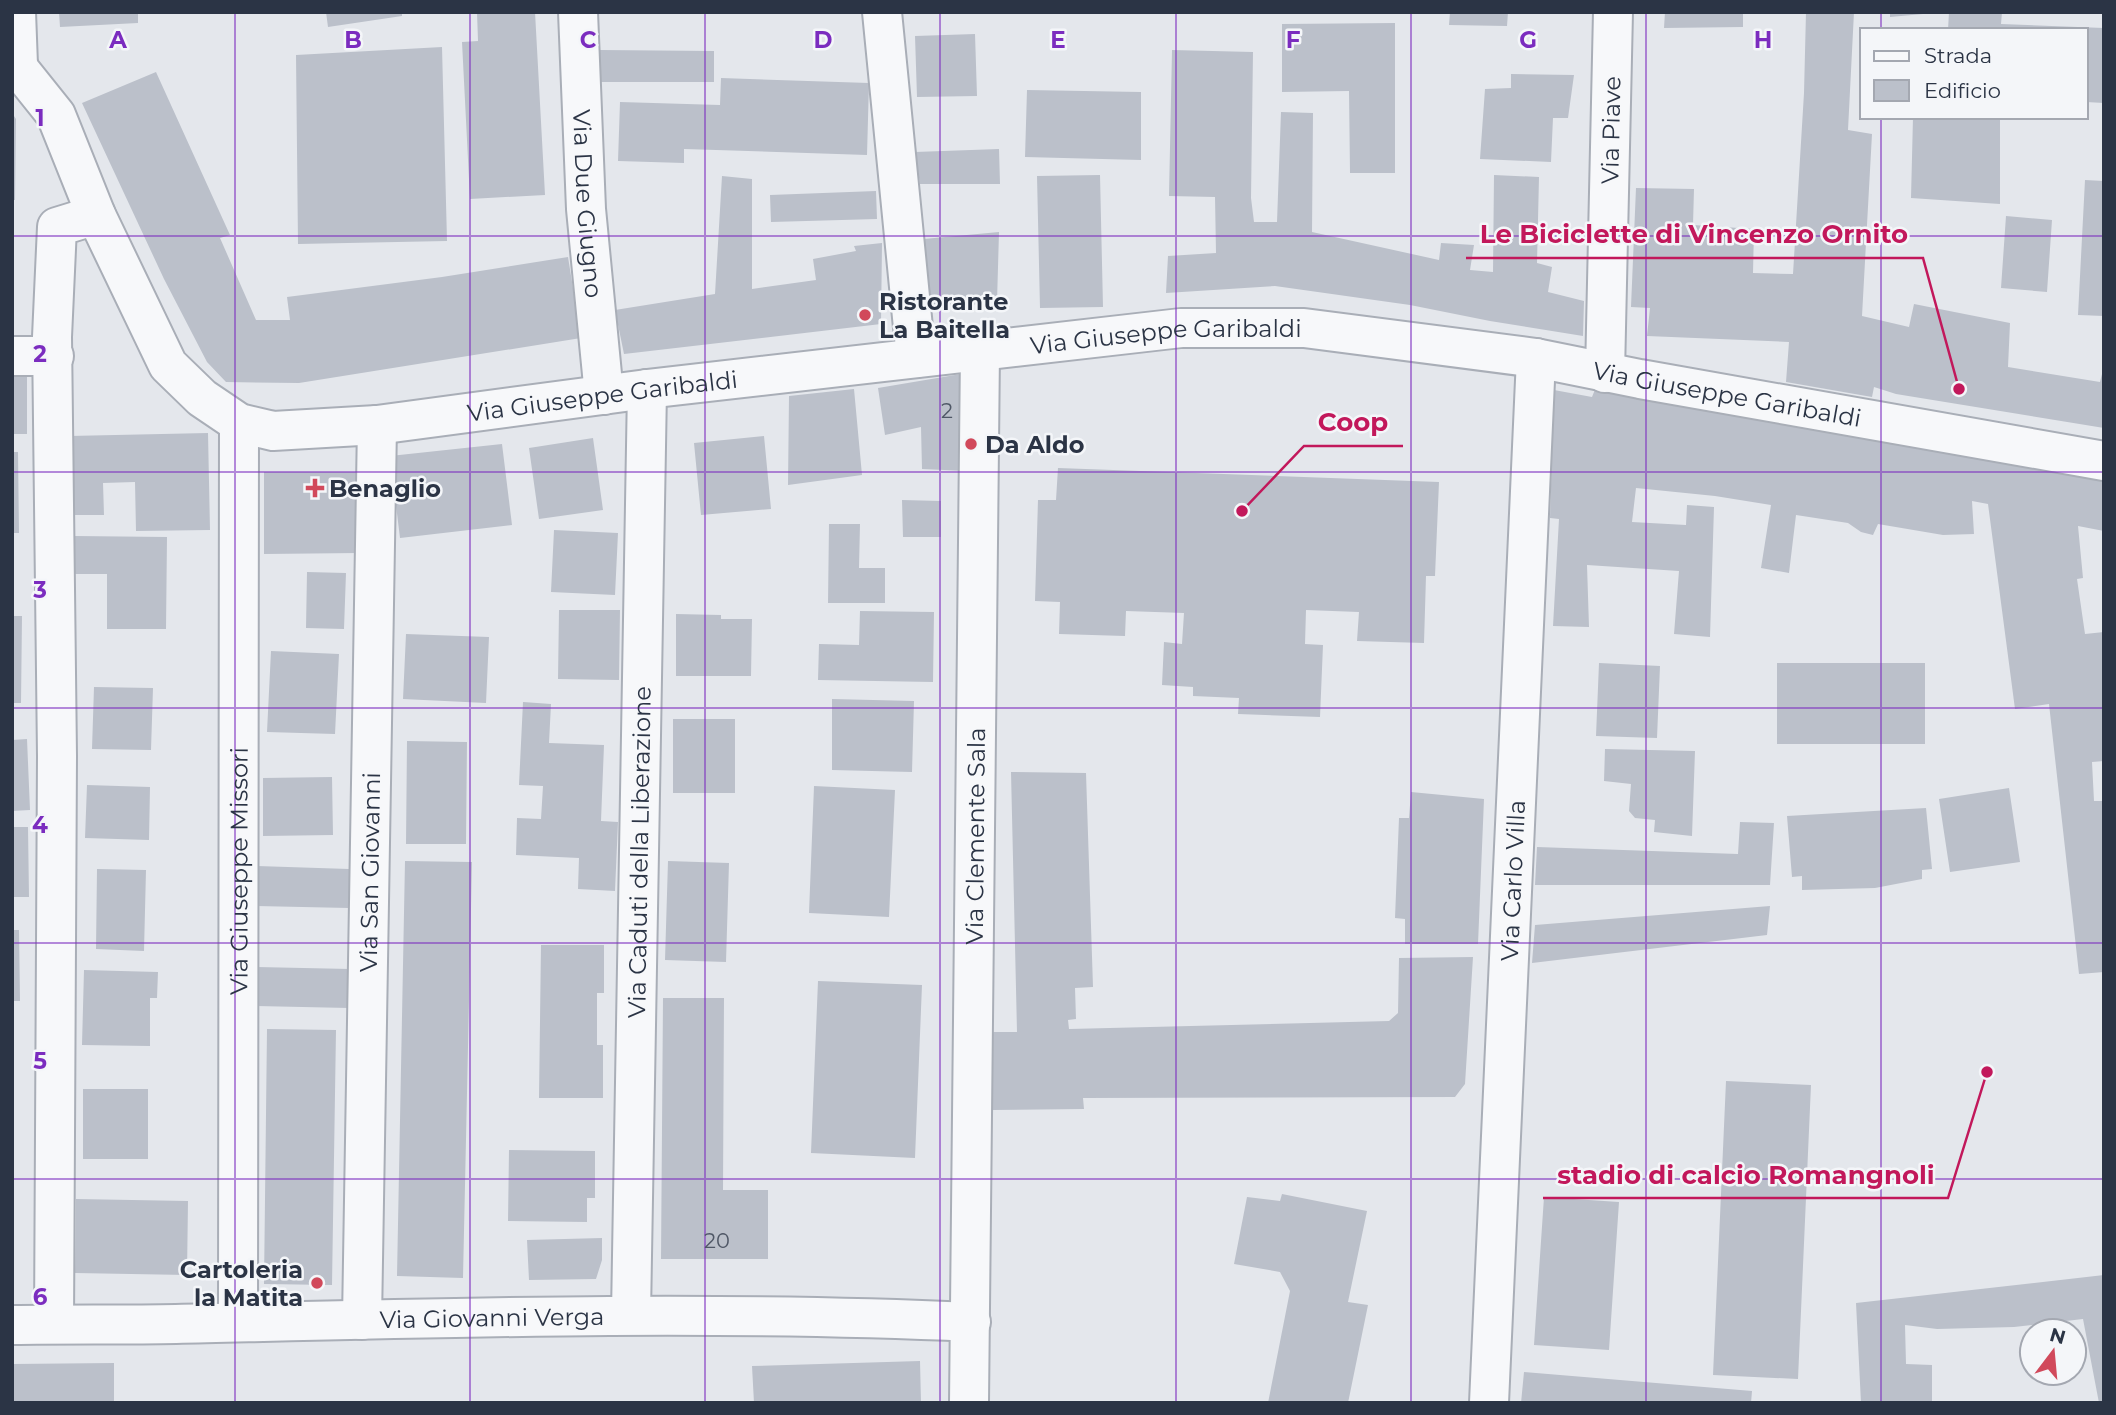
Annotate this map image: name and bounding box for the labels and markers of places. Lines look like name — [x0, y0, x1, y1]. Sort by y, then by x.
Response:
callout: Le Biciclette di Vincenzo Ornito — [1466, 211, 1923, 258]
place label: Ristorante La Baitella — [879, 287, 1010, 344]
marker: Ristorante La Baitella — [857, 307, 873, 323]
callout: Coop — [1304, 399, 1403, 446]
place label: Da Aldo — [985, 430, 1084, 459]
marker: Da Aldo — [963, 436, 979, 452]
place label: Benaglio — [329, 474, 441, 503]
marker: Benaglio — [307, 480, 323, 496]
callout: stadio di calcio Romangnoli — [1543, 1151, 1948, 1198]
place label: Cartoleria la Matita — [180, 1255, 303, 1312]
marker: Cartoleria la Matita — [309, 1275, 325, 1291]

